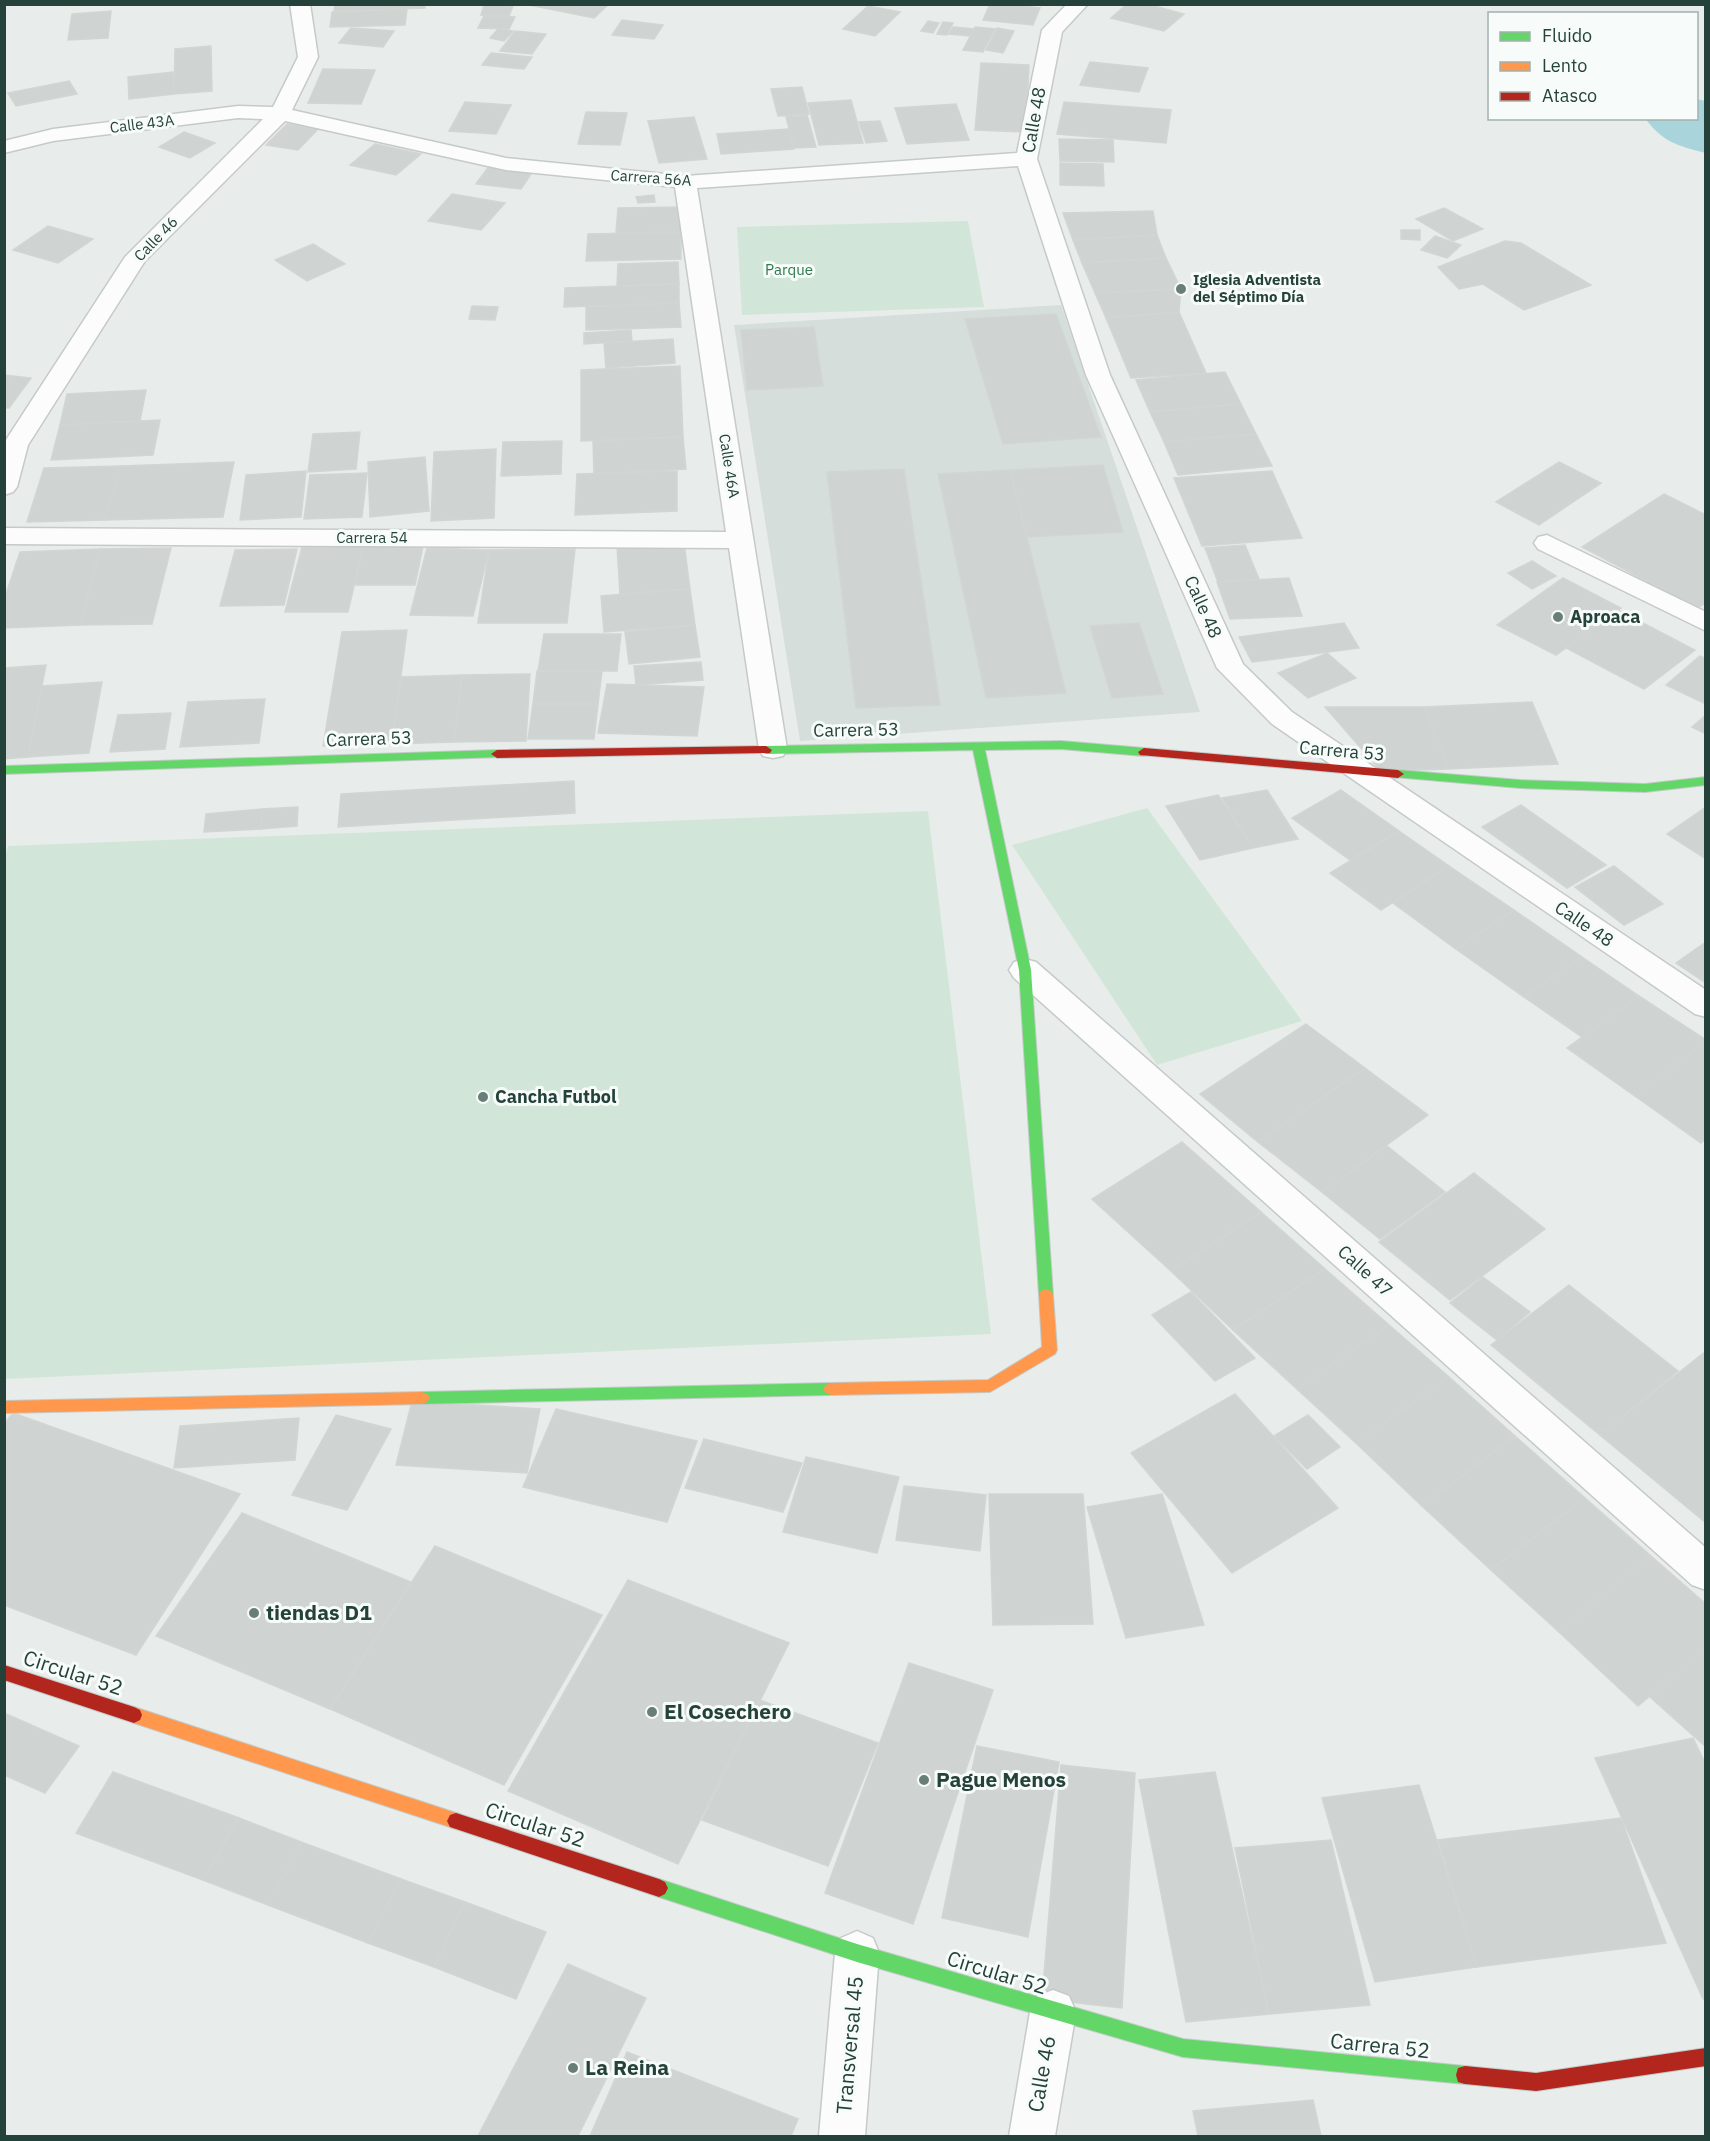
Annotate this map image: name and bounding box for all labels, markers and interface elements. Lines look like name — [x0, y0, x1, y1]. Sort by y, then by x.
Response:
legend — [1488, 12, 1698, 120]
text: Fluido — [1542, 24, 1592, 47]
text: Lento — [1542, 54, 1587, 77]
text: Atasco — [1542, 84, 1597, 107]
street label: Calle 48 — [1016, 85, 1051, 155]
street label: Calle 43A — [109, 110, 176, 137]
street label: Carrera 56A — [610, 165, 693, 190]
street label: Calle 46 — [130, 212, 182, 265]
park label: Parque — [765, 260, 813, 279]
place label: Iglesia Adventista del Séptimo Día — [1193, 270, 1322, 306]
marker: Iglesia Adventista del Séptimo Día — [1174, 282, 1188, 296]
street label: Calle 46A — [715, 432, 744, 500]
street label: Carrera 54 — [336, 528, 408, 547]
street label: Calle 48 — [1179, 572, 1227, 642]
place label: Aproaca — [1570, 605, 1640, 628]
marker: Aproaca — [1551, 610, 1565, 624]
street label: Carrera 53 — [813, 717, 899, 742]
street label: Carrera 53 — [326, 726, 412, 751]
street label: Carrera 53 — [1298, 735, 1386, 766]
street label: Calle 48 — [1550, 896, 1618, 952]
place label: Cancha Futbol — [495, 1085, 617, 1108]
marker: Cancha Futbol — [476, 1090, 490, 1104]
street label: Calle 47 — [1333, 1240, 1398, 1301]
place label: tiendas D1 — [266, 1598, 372, 1626]
marker: tiendas D1 — [247, 1606, 261, 1620]
street label: Circular 52 — [20, 1643, 127, 1701]
place label: El Cosechero — [664, 1697, 792, 1725]
marker: El Cosechero — [645, 1705, 659, 1719]
place label: Pague Menos — [936, 1765, 1066, 1793]
marker: Pague Menos — [917, 1773, 931, 1787]
street label: Circular 52 — [482, 1795, 589, 1853]
street label: Circular 52 — [944, 1944, 1051, 2001]
street label: Transversal 45 — [829, 1975, 869, 2115]
street label: Carrera 52 — [1329, 2026, 1431, 2064]
street label: Calle 46 — [1021, 2033, 1062, 2114]
place label: La Reina — [585, 2053, 669, 2081]
marker: La Reina — [566, 2061, 580, 2075]

